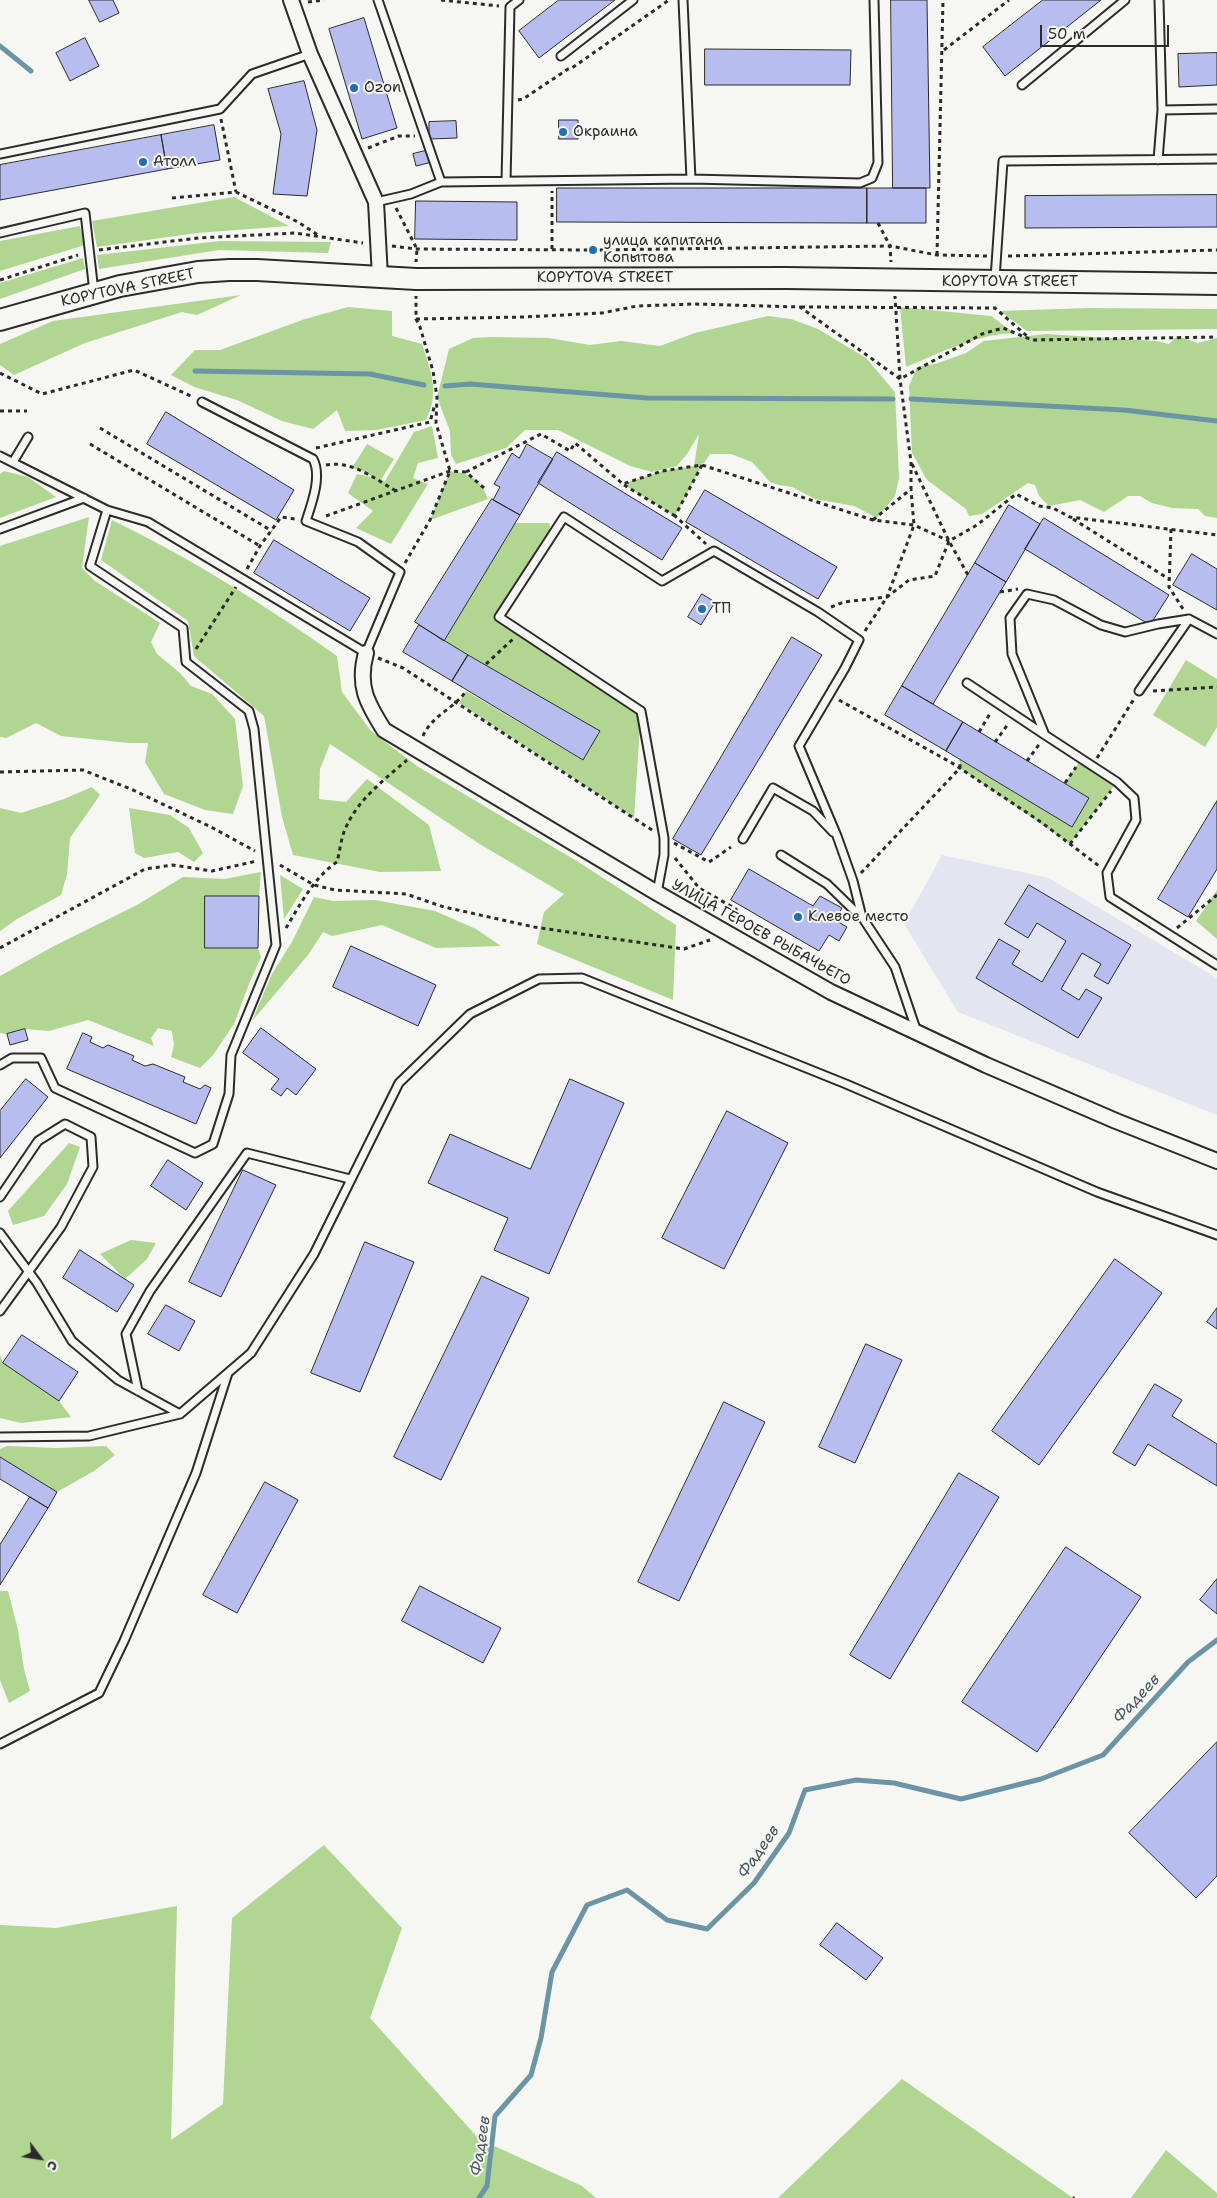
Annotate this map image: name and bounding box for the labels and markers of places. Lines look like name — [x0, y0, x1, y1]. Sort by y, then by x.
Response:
place label: Ozon — [364, 79, 401, 97]
marker: Ozon — [348, 82, 360, 94]
place label: Окраина — [573, 123, 638, 141]
marker: Окраина — [557, 126, 569, 138]
place label: Атолл — [153, 153, 196, 171]
marker: Атолл — [137, 156, 149, 168]
place label: улица капитана Копытова — [603, 232, 723, 267]
marker: улица капитана Копытова — [587, 244, 599, 256]
place label: ТП — [712, 600, 731, 618]
marker: ТП — [696, 603, 708, 615]
place label: Клевое место — [808, 908, 909, 926]
marker: Клевое место — [792, 911, 804, 923]

